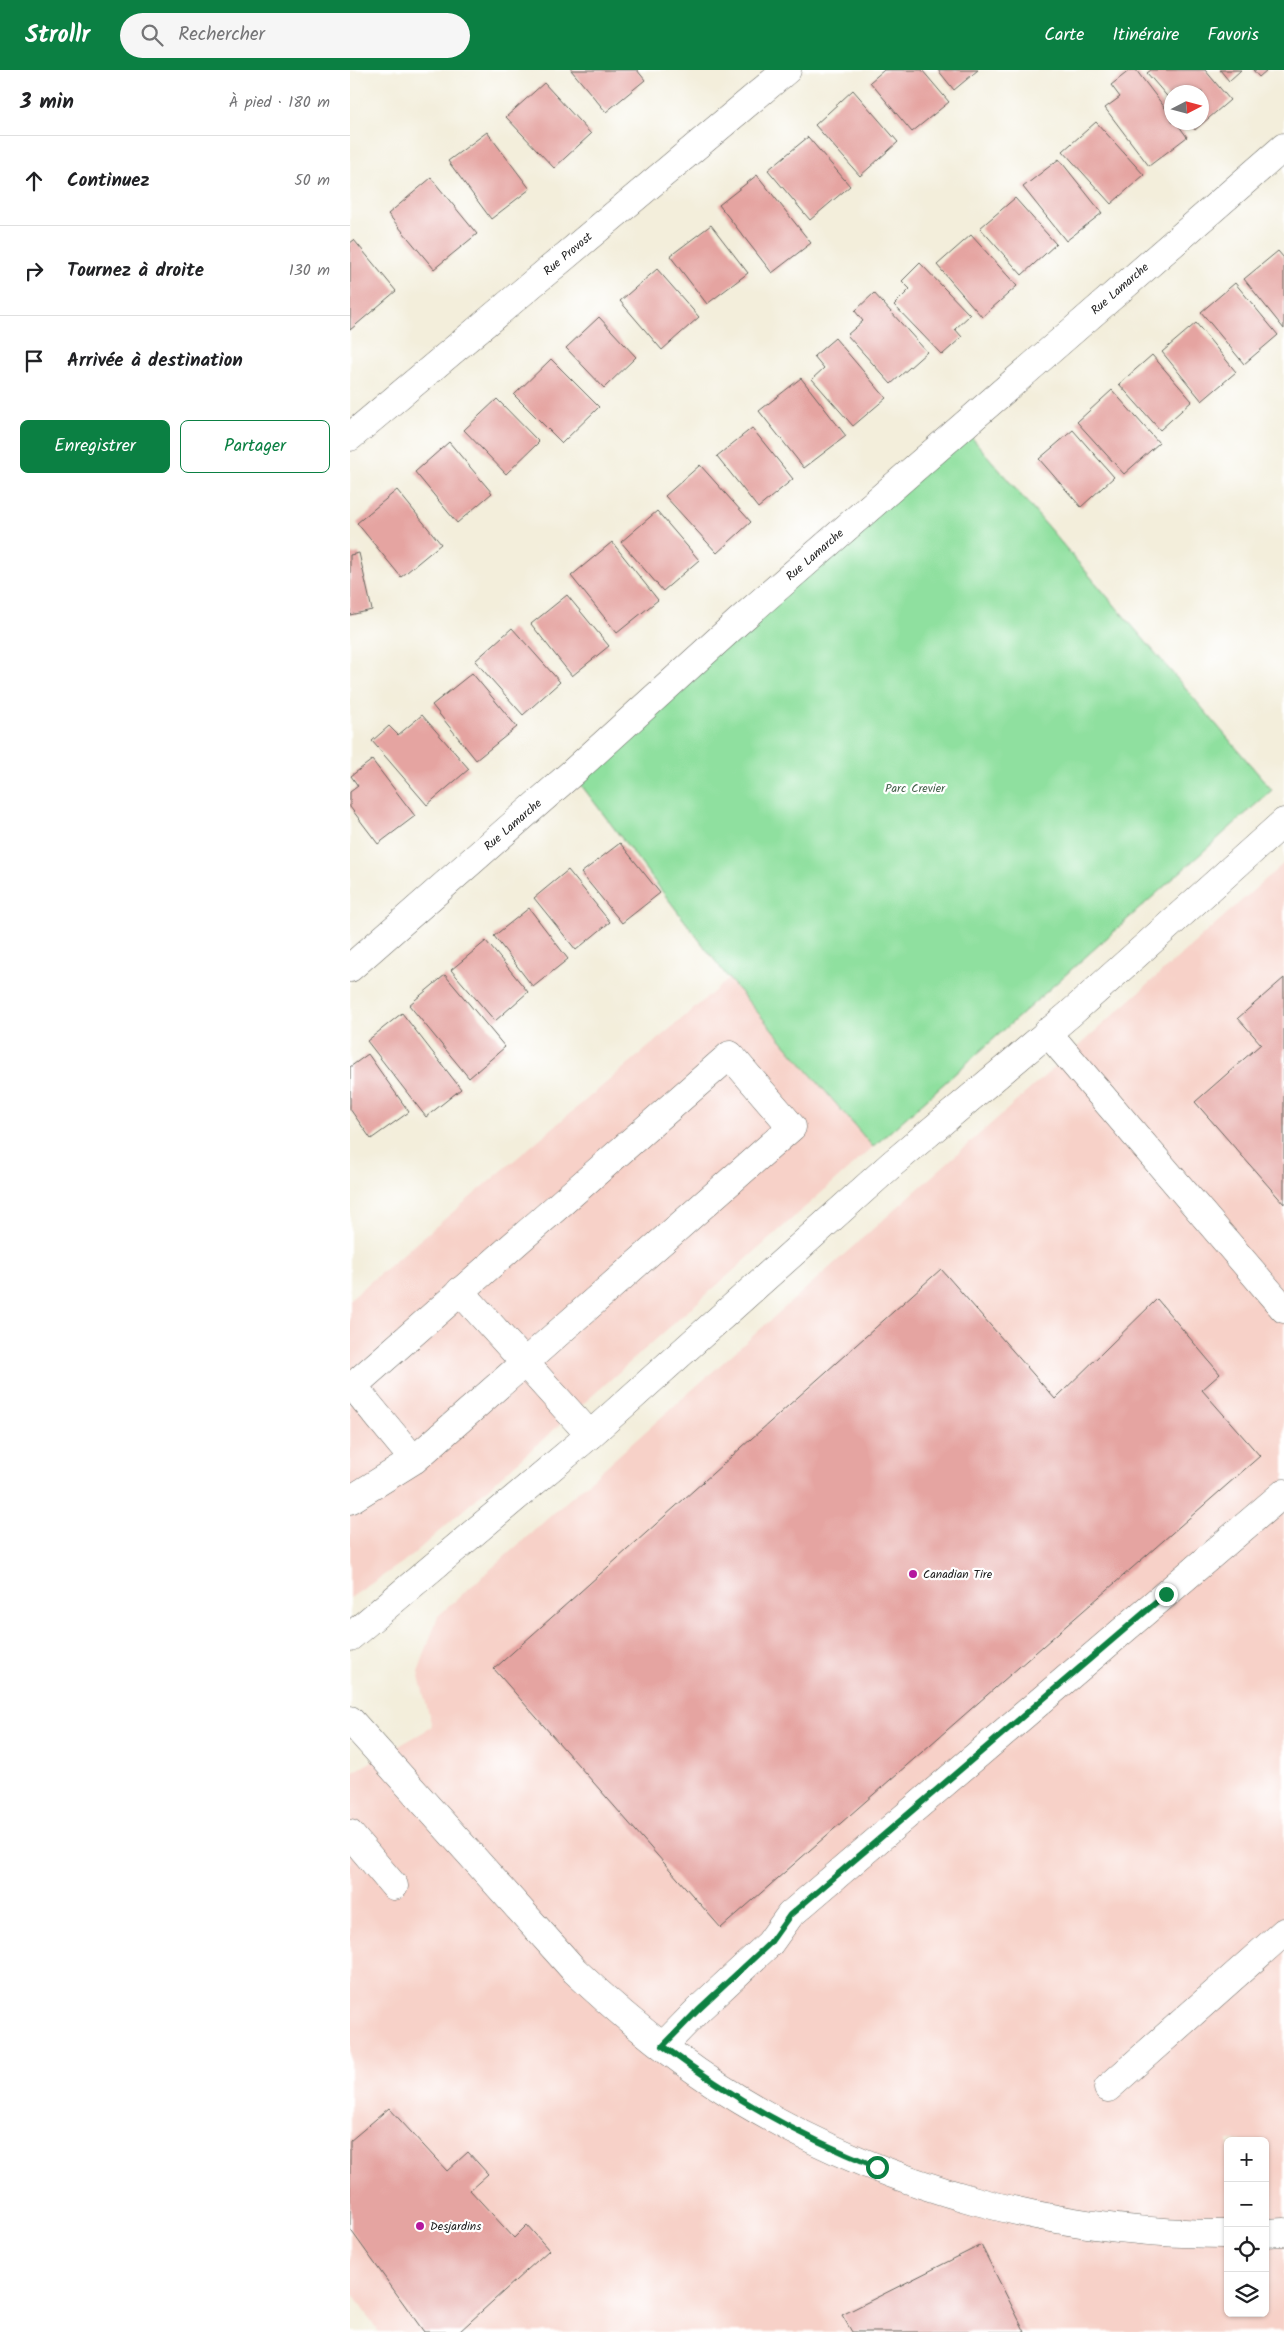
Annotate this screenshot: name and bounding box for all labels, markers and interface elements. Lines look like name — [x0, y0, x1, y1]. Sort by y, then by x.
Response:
search box — [120, 13, 470, 58]
text: Strollr — [25, 16, 90, 55]
text: Rechercher — [178, 20, 265, 50]
icon: search — [138, 21, 166, 49]
text: Carte — [1044, 21, 1084, 50]
text: Itinéraire — [1112, 21, 1179, 50]
text: Favoris — [1207, 21, 1259, 50]
north arrow — [1164, 85, 1209, 130]
text: 3 min — [20, 86, 74, 119]
text: À pied · 180 m — [229, 90, 330, 115]
text: Continuez — [67, 166, 150, 196]
icon: ahead — [20, 167, 48, 195]
text: 50 m — [294, 168, 330, 193]
street label: Rue Provost — [539, 227, 597, 280]
text: Tournez à droite — [67, 256, 204, 286]
icon: right — [20, 257, 48, 285]
text: 130 m — [289, 258, 330, 283]
street label: Rue Lamarche — [1087, 258, 1154, 320]
text: Arrivée à destination — [67, 346, 243, 376]
icon: arrive — [20, 347, 48, 375]
button: Enregistrer — [20, 420, 170, 473]
button: Partager — [180, 420, 330, 473]
street label: Rue Lamarche — [782, 524, 849, 586]
park label: Parc Crevier — [885, 779, 946, 798]
street label: Rue Lamarche — [480, 794, 547, 856]
place label: Canadian Tire — [923, 1565, 993, 1584]
marker: Canadian Tire — [907, 1568, 919, 1580]
route end — [1155, 1583, 1178, 1606]
map controls — [1224, 2137, 1269, 2317]
button: + — [1224, 2137, 1269, 2182]
route start — [866, 2156, 889, 2179]
button: − — [1224, 2182, 1269, 2227]
place label: Desjardins — [430, 2217, 481, 2236]
marker: Desjardins — [414, 2220, 426, 2232]
button: locate — [1224, 2227, 1269, 2272]
button: layers — [1224, 2272, 1269, 2317]

